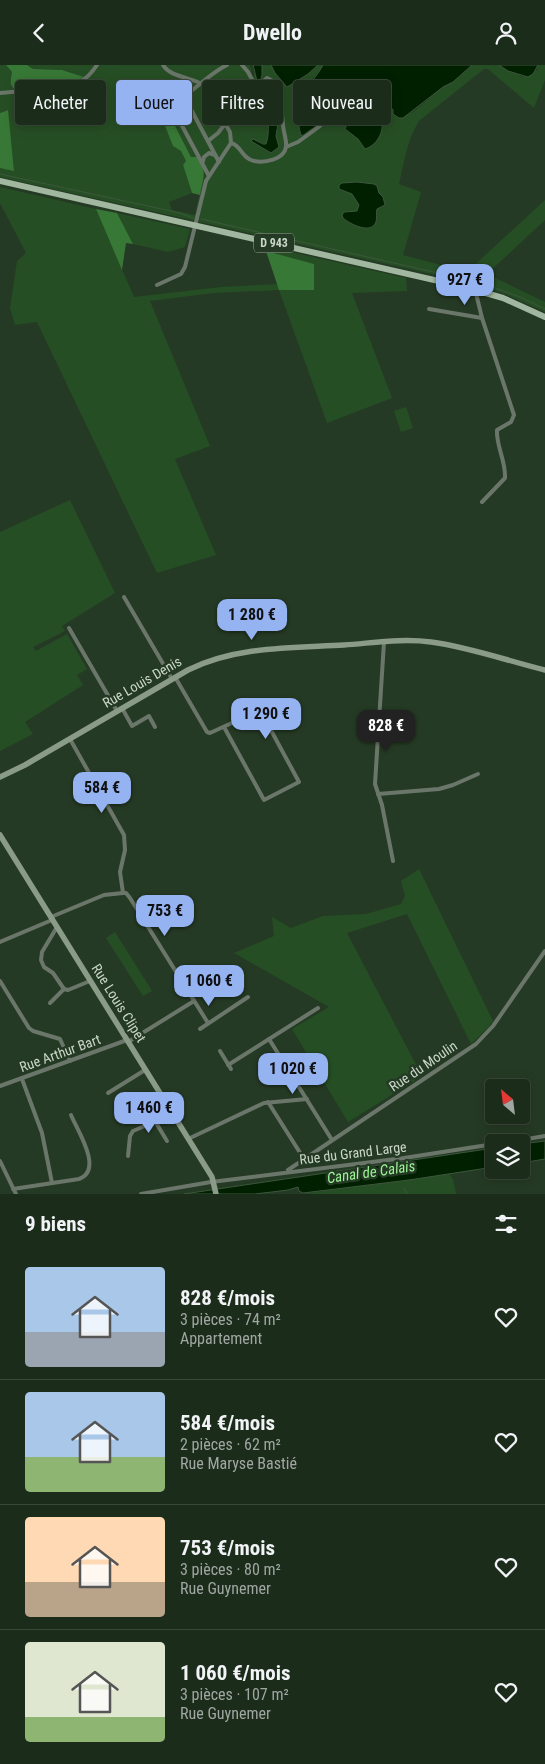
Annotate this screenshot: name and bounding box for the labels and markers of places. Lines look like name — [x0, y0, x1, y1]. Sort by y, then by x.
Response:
pin: 927 € — [430, 263, 500, 306]
pin: 1 280 € — [206, 599, 298, 641]
pin: 1 290 € — [220, 697, 312, 740]
pin: 828 € — [351, 709, 421, 752]
pin: 584 € — [67, 771, 137, 814]
pin: 753 € — [130, 895, 200, 937]
pin: 1 060 € — [163, 965, 255, 1007]
pin: 1 020 € — [247, 1053, 339, 1095]
pin: 1 460 € — [103, 1091, 195, 1134]

